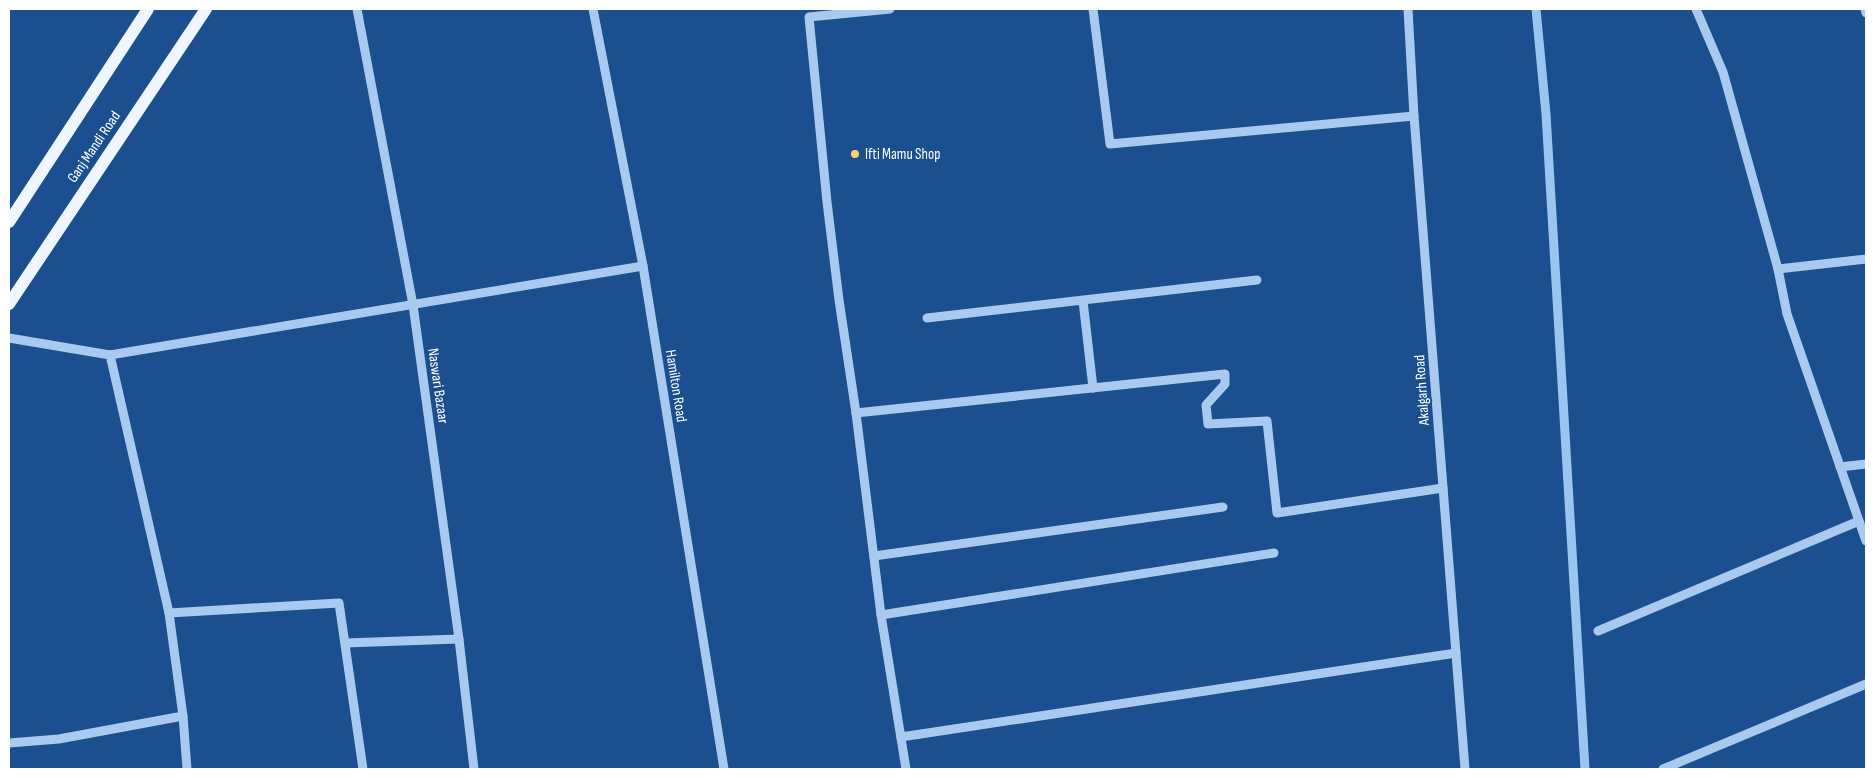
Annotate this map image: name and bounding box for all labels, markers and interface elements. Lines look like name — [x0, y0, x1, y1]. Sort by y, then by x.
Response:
street label: Ganj Mandi Road — [63, 108, 125, 186]
place label: Ifti Mamu Shop — [865, 145, 940, 164]
marker: Ifti Mamu Shop — [849, 148, 861, 160]
street label: Naswari Bazaar — [423, 347, 453, 426]
street label: Hamilton Road — [661, 348, 691, 424]
street label: Akalgarh Road — [1410, 354, 1434, 427]

